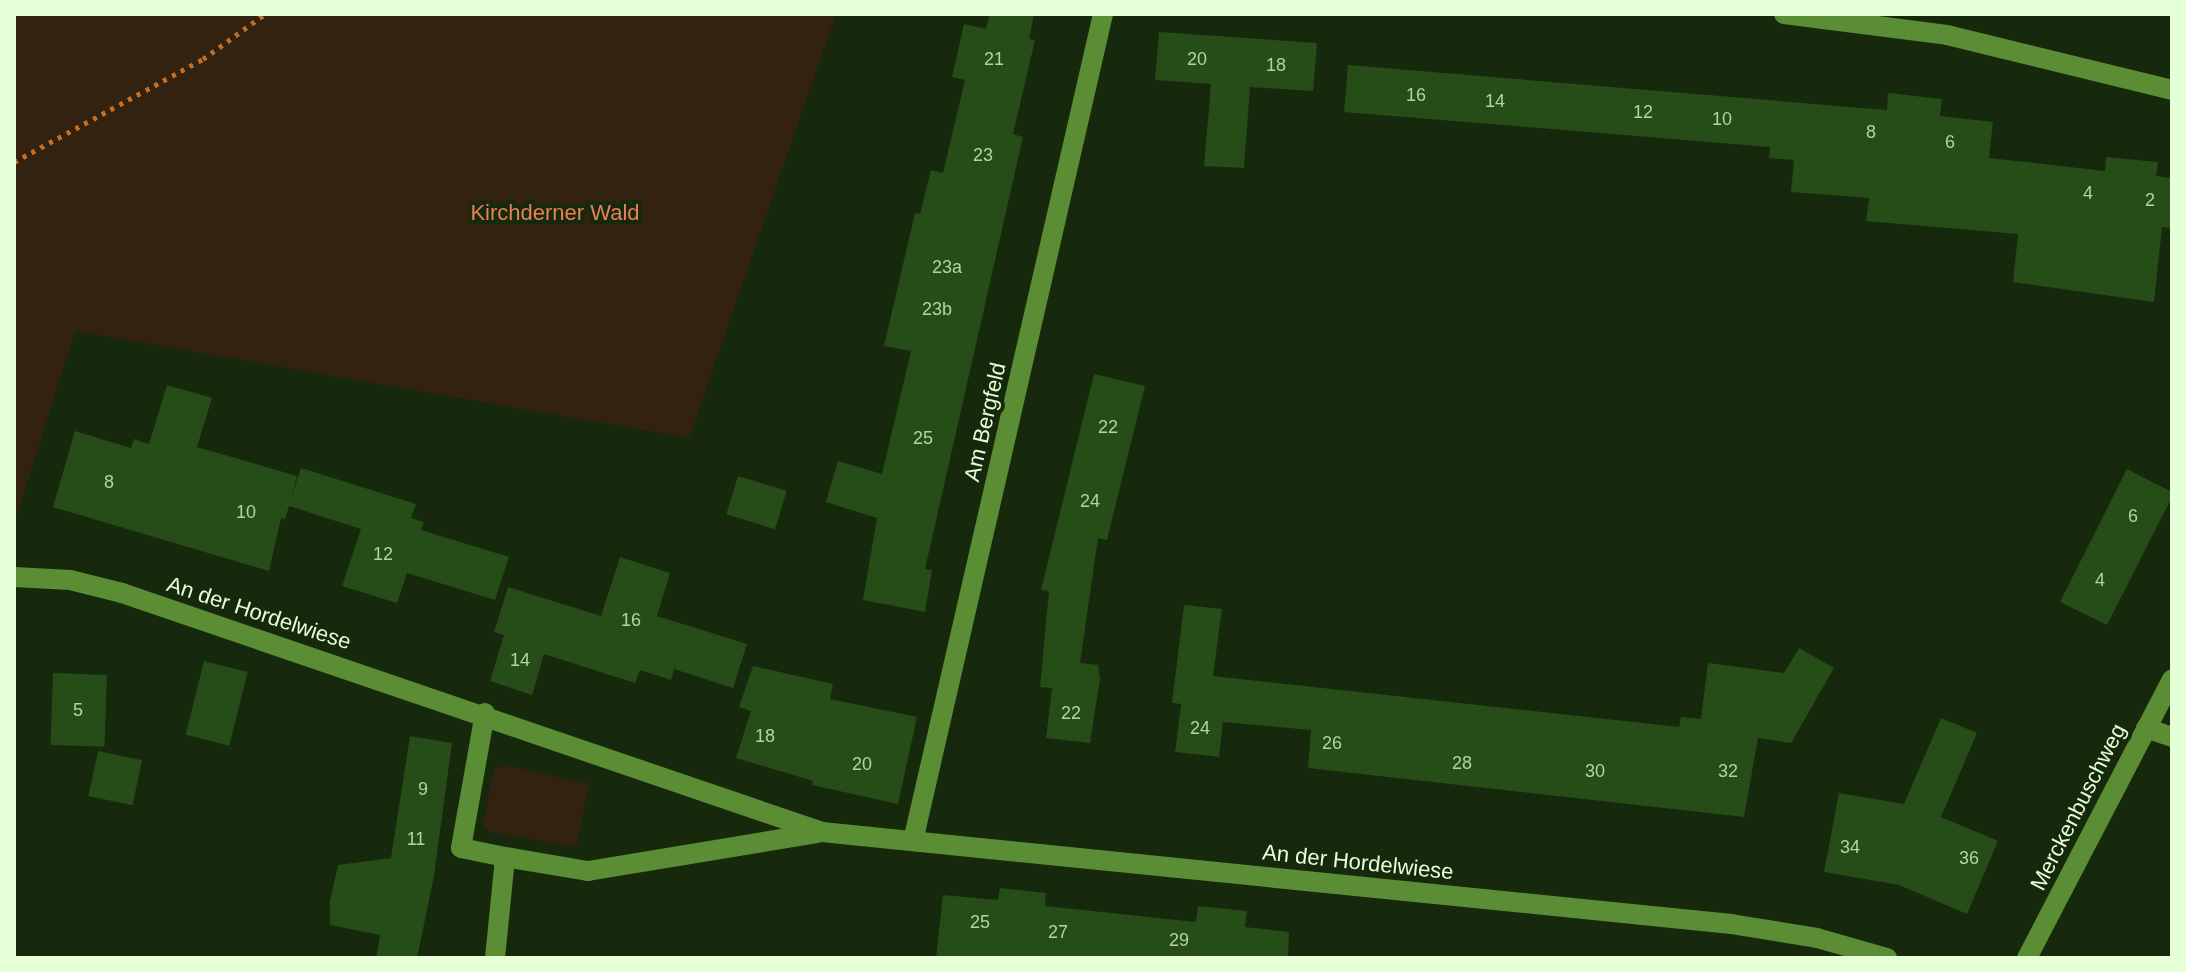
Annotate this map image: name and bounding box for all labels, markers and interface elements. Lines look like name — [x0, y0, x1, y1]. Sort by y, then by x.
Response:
house number: 21 — [984, 48, 1004, 70]
house number: 20 — [1187, 48, 1207, 70]
house number: 18 — [1266, 54, 1286, 76]
house number: 16 — [1406, 84, 1426, 106]
house number: 14 — [1485, 90, 1505, 112]
house number: 12 — [1633, 101, 1653, 123]
house number: 10 — [1712, 108, 1732, 130]
house number: 8 — [1866, 121, 1876, 143]
house number: 6 — [1945, 131, 1955, 153]
house number: 23 — [973, 144, 993, 166]
house number: 4 — [2083, 182, 2093, 204]
house number: 2 — [2145, 189, 2155, 211]
park label: Kirchderner Wald — [470, 200, 640, 226]
house number: 23a — [932, 256, 962, 278]
house number: 23b — [922, 298, 952, 320]
street label: Am Bergfeld — [959, 360, 1011, 484]
house number: 22 — [1098, 416, 1118, 438]
house number: 25 — [913, 427, 933, 449]
house number: 8 — [104, 471, 114, 493]
house number: 24 — [1080, 490, 1100, 512]
house number: 10 — [236, 501, 256, 523]
house number: 6 — [2128, 505, 2138, 527]
house number: 12 — [373, 543, 393, 565]
house number: 4 — [2095, 569, 2105, 591]
street label: An der Hordelwiese — [164, 571, 354, 655]
house number: 16 — [621, 609, 641, 631]
house number: 14 — [510, 649, 530, 671]
house number: 5 — [73, 699, 83, 721]
house number: 22 — [1061, 702, 1081, 724]
house number: 24 — [1190, 717, 1210, 739]
street label: Merckenbuschweg — [2025, 719, 2131, 895]
house number: 18 — [755, 725, 775, 747]
house number: 26 — [1322, 732, 1342, 754]
house number: 28 — [1452, 752, 1472, 774]
house number: 20 — [852, 753, 872, 775]
house number: 30 — [1585, 760, 1605, 782]
house number: 32 — [1718, 760, 1738, 782]
house number: 9 — [418, 778, 428, 800]
house number: 11 — [407, 828, 425, 850]
house number: 34 — [1840, 836, 1860, 858]
street label: An der Hordelwiese — [1261, 839, 1455, 885]
house number: 36 — [1959, 847, 1979, 869]
house number: 25 — [970, 911, 990, 933]
house number: 27 — [1048, 921, 1068, 943]
house number: 29 — [1169, 929, 1189, 951]

